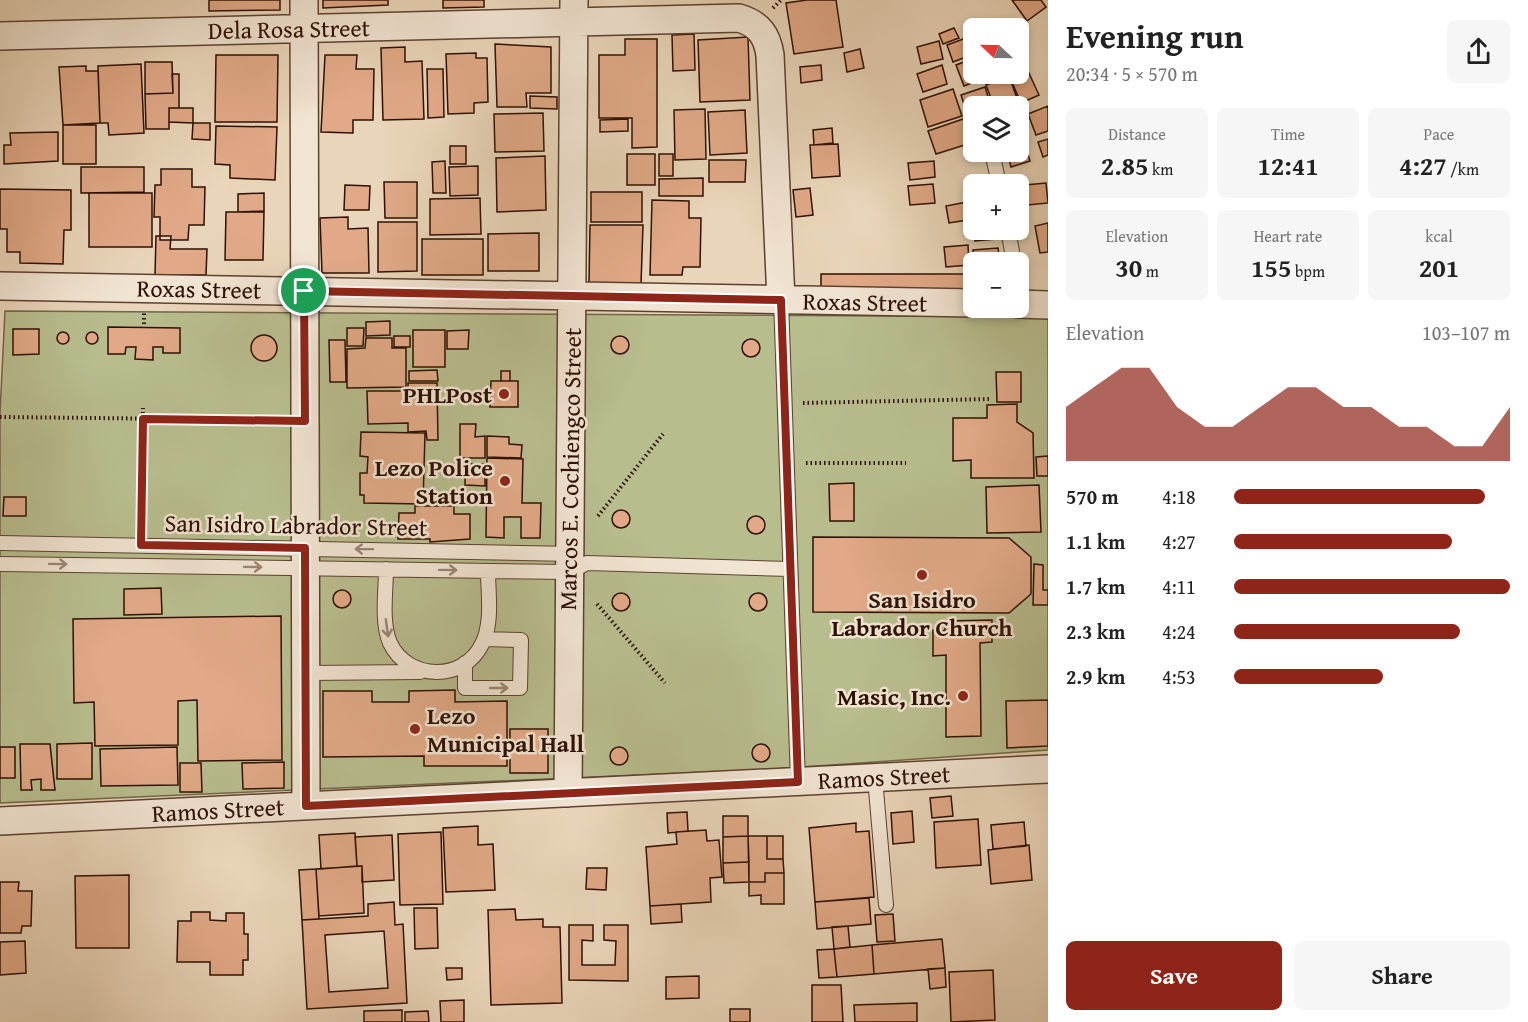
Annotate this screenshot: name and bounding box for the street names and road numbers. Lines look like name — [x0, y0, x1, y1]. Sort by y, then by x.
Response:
street label: Dela Rosa Street — [208, 10, 371, 48]
street label: Roxas Street — [136, 270, 262, 308]
street label: Roxas Street — [802, 283, 928, 321]
street label: Marcos E. Cochiengco Street — [550, 327, 590, 611]
street label: San Isidro Labrador Street — [164, 505, 428, 545]
street label: Ramos Street — [817, 756, 952, 798]
street label: Ramos Street — [151, 789, 286, 831]

